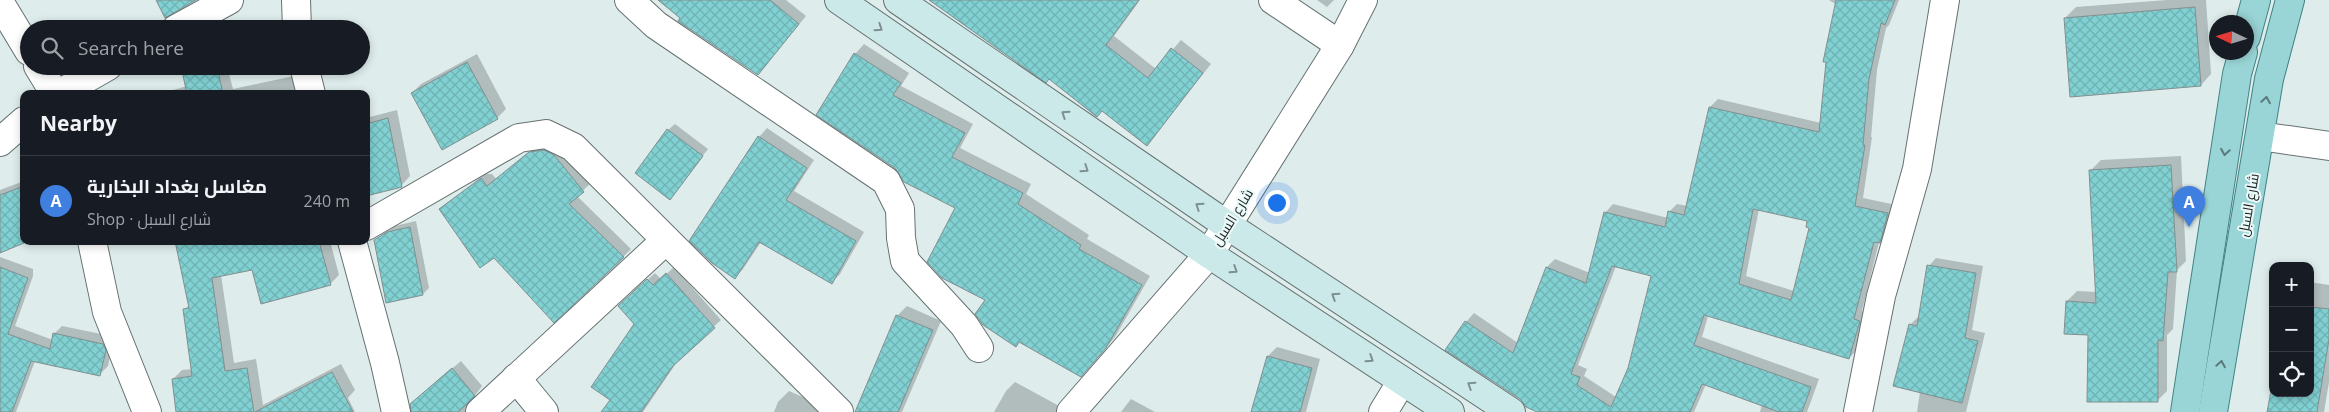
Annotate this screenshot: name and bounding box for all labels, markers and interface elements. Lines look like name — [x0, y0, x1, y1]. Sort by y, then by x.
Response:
north arrow — [2209, 15, 2254, 60]
search box — [20, 20, 370, 75]
one-way arrow — [873, 22, 883, 31]
icon: search — [38, 34, 66, 62]
text: Search here — [78, 35, 184, 61]
one-way arrow — [2260, 96, 2271, 104]
text: Nearby — [40, 109, 117, 137]
one-way arrow — [1062, 111, 1071, 121]
one-way arrow — [2220, 149, 2231, 157]
one-way arrow — [1079, 163, 1089, 172]
street label: شارع السبل — [2233, 172, 2263, 238]
text: مغاسل بغداد البخارية — [87, 173, 267, 199]
street label: شارع السبل — [1207, 185, 1257, 249]
pin: A — [2173, 186, 2205, 227]
text: A — [50, 190, 62, 212]
text: 240 m — [304, 190, 350, 212]
your location — [1264, 190, 1290, 216]
one-way arrow — [1196, 203, 1205, 212]
text: Shop · شارع السبل — [87, 208, 211, 230]
map controls — [2269, 262, 2314, 397]
button: + — [2269, 262, 2314, 307]
one-way arrow — [1228, 264, 1237, 274]
one-way arrow — [1331, 293, 1341, 302]
button: − — [2269, 307, 2314, 352]
button: locate — [2269, 352, 2314, 397]
one-way arrow — [1364, 353, 1373, 363]
one-way arrow — [2215, 360, 2225, 368]
one-way arrow — [1467, 382, 1476, 391]

